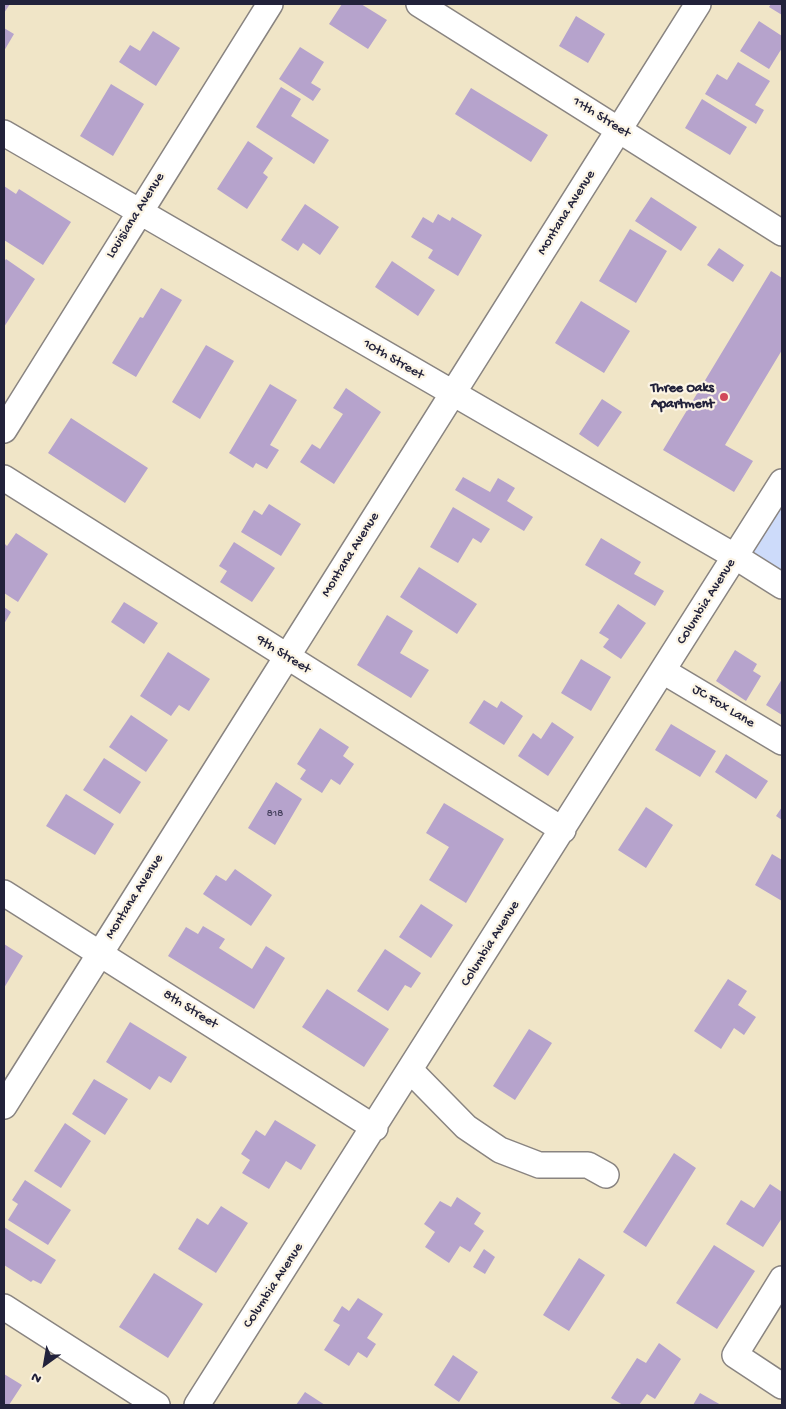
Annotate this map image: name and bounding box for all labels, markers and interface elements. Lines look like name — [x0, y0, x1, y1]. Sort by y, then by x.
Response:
street label: 11th Street — [569, 94, 633, 142]
street label: Montana Avenue — [534, 167, 600, 259]
street label: Louisiana Avenue — [103, 170, 169, 262]
street label: 10th Street — [360, 336, 426, 384]
place label: Three Oaks Apartment — [651, 381, 714, 414]
marker: Three Oaks Apartment — [718, 391, 730, 403]
street label: Montana Avenue — [318, 509, 384, 601]
street label: Columbia Avenue — [674, 556, 740, 648]
street label: 9th Street — [253, 632, 313, 678]
street label: JC Fox Lane — [689, 682, 757, 732]
house number: 818 — [267, 807, 283, 821]
street label: Montana Avenue — [102, 851, 168, 943]
street label: Columbia Avenue — [458, 898, 524, 990]
street label: 8th Street — [159, 987, 221, 1033]
street label: Columbia Avenue — [240, 1240, 308, 1332]
north arrow — [20, 1339, 70, 1389]
text: N — [28, 1368, 45, 1387]

